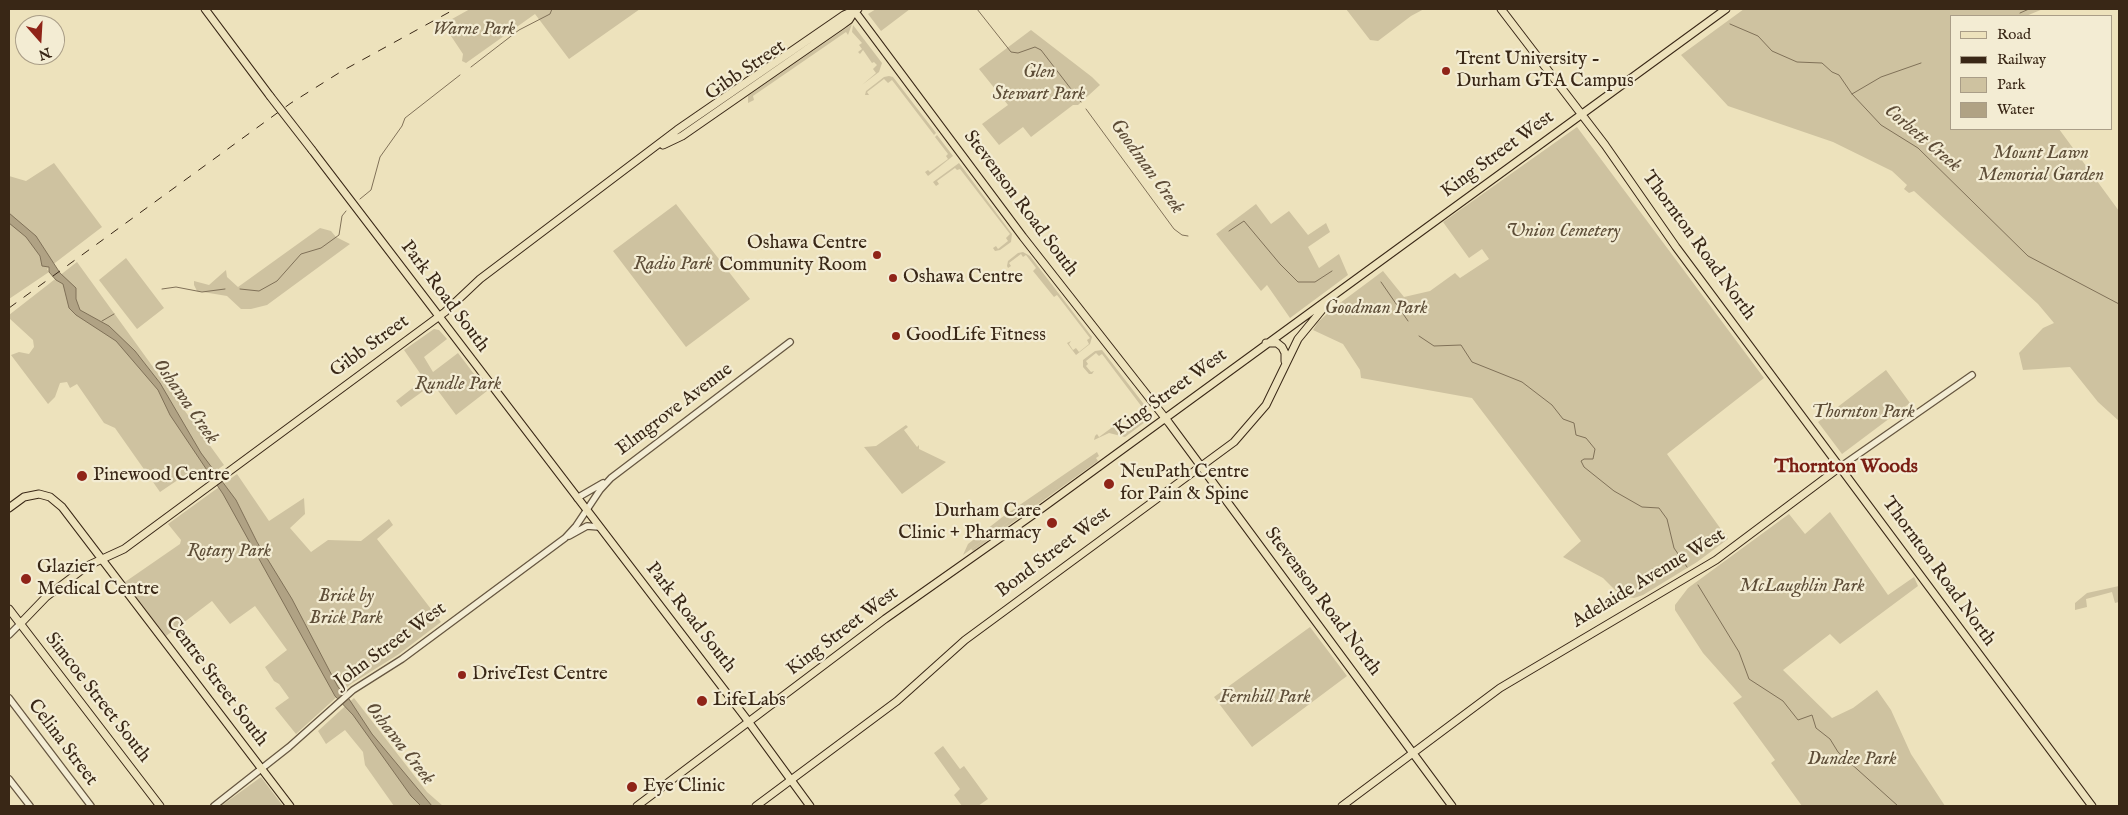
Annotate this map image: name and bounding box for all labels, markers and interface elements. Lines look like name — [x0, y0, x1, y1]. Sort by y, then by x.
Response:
north arrow — [15, 15, 65, 65]
legend — [1950, 15, 2113, 130]
park label: Warne Park — [433, 19, 515, 41]
text: Road — [1997, 25, 2031, 44]
street label: Gibb Street — [702, 36, 790, 106]
text: N — [36, 43, 53, 64]
place label: Trent University - Durham GTA Campus — [1456, 49, 1634, 93]
text: Railway — [1997, 50, 2046, 69]
park label: Glen Stewart Park — [993, 62, 1085, 106]
marker: Trent University - Durham GTA Campus — [1440, 65, 1452, 77]
text: Park — [1997, 75, 2026, 94]
water label: Corbett Creek — [1879, 100, 1965, 178]
text: Water — [1997, 100, 2034, 119]
street label: King Street West — [1437, 106, 1559, 204]
water label: Goodman Creek — [1103, 115, 1189, 219]
street label: Stevenson Road South — [958, 127, 1082, 281]
park label: Mount Lawn Memorial Garden — [1978, 143, 2104, 187]
street label: Thornton Road North — [1636, 167, 1760, 325]
park label: Union Cemetery — [1506, 221, 1620, 243]
place label: Oshawa Centre Community Room — [719, 233, 867, 277]
street label: Park Road South — [395, 237, 493, 357]
marker: Oshawa Centre Community Room — [871, 249, 883, 261]
park label: Radio Park — [634, 254, 712, 276]
place label: Oshawa Centre — [903, 267, 1023, 289]
marker: Oshawa Centre — [887, 272, 899, 284]
park label: Goodman Park — [1325, 298, 1427, 320]
street label: Gibb Street — [326, 311, 414, 383]
place label: GoodLife Fitness — [906, 325, 1046, 347]
marker: GoodLife Fitness — [890, 330, 902, 342]
street label: King Street West — [1110, 344, 1232, 442]
water label: Oshawa Creek — [147, 355, 223, 449]
street label: Elmgrove Avenue — [612, 359, 738, 461]
park label: Rundle Park — [415, 374, 501, 396]
park label: Thornton Park — [1811, 402, 1915, 424]
district label: Thornton Woods — [1774, 456, 1918, 480]
place label: NeuPath Centre for Pain & Spine — [1120, 462, 1249, 506]
place label: Pinewood Centre — [93, 465, 230, 487]
marker: Pinewood Centre — [75, 469, 89, 483]
marker: NeuPath Centre for Pain & Spine — [1102, 477, 1116, 491]
street label: Thornton Road North — [1876, 493, 2000, 651]
place label: Durham Care Clinic + Pharmacy — [898, 501, 1041, 545]
street label: Bond Street West — [992, 502, 1116, 604]
marker: Durham Care Clinic + Pharmacy — [1045, 516, 1059, 530]
street label: Stevenson Road North — [1259, 523, 1385, 681]
street label: Adelaide Avenue West — [1568, 524, 1730, 634]
park label: Rotary Park — [187, 541, 271, 563]
place label: Glazier Medical Centre — [37, 557, 159, 601]
street label: Park Road South — [640, 558, 740, 678]
marker: Glazier Medical Centre — [19, 572, 33, 586]
park label: McLaughlin Park — [1739, 576, 1865, 598]
street label: King Street West — [783, 583, 903, 681]
park label: Brick by Brick Park — [309, 586, 383, 630]
street label: John Street West — [331, 598, 451, 694]
street label: Centre Street South — [160, 613, 272, 751]
street label: Simcoe Street South — [39, 629, 155, 767]
place label: DriveTest Centre — [472, 664, 608, 686]
marker: DriveTest Centre — [456, 669, 468, 681]
park label: Fernhill Park — [1219, 687, 1311, 709]
place label: LifeLabs — [713, 690, 786, 712]
marker: LifeLabs — [695, 694, 709, 708]
street label: Celina Street — [22, 695, 102, 791]
water label: Oshawa Creek — [359, 698, 439, 790]
park label: Dundee Park — [1807, 749, 1897, 771]
place label: Eye Clinic — [643, 776, 725, 798]
marker: Eye Clinic — [625, 780, 639, 794]

